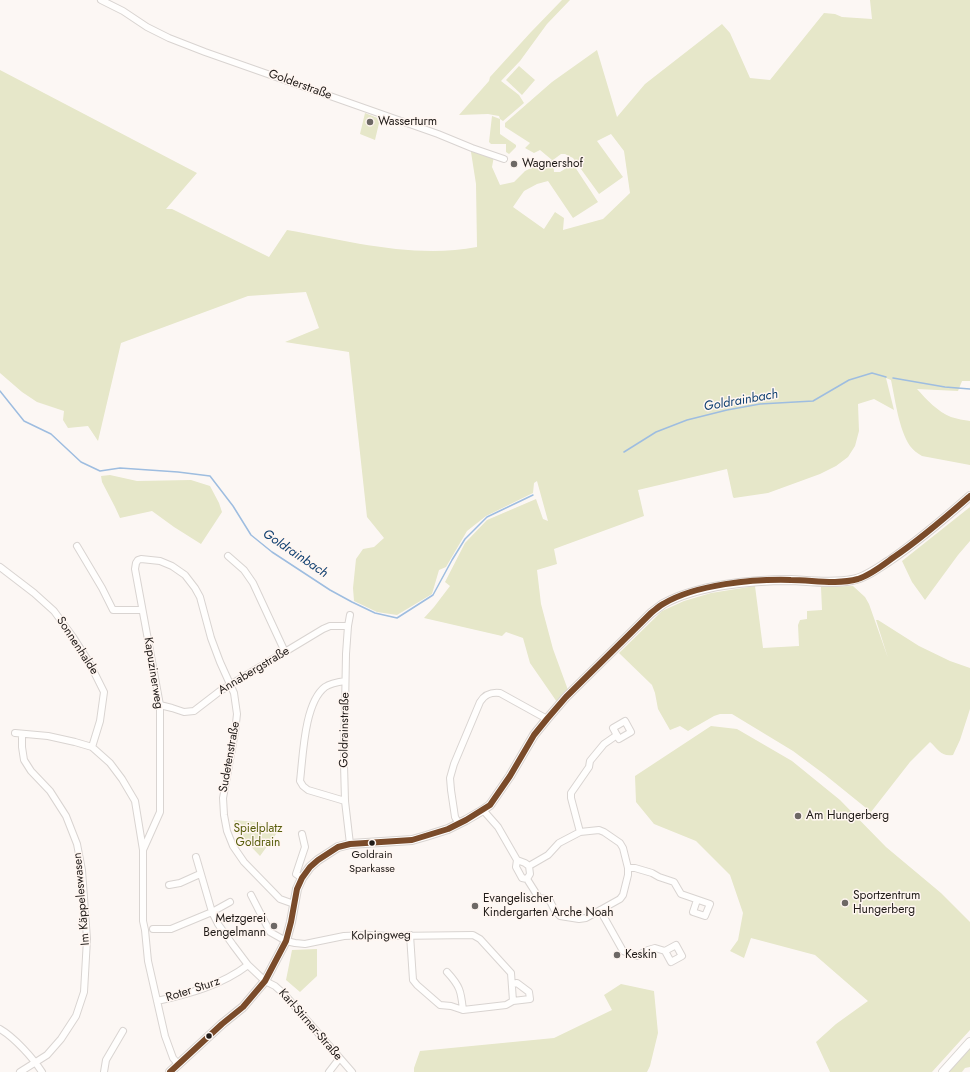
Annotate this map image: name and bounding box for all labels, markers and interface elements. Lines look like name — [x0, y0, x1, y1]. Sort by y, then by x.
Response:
street label: Golderstraße — [266, 67, 334, 103]
place label: Wasserturm — [378, 115, 437, 129]
marker: Wasserturm — [365, 117, 375, 127]
place label: Wagnershof — [522, 157, 583, 171]
marker: Wagnershof — [509, 159, 519, 169]
water label: Goldrainbach — [703, 387, 779, 415]
water label: Goldrainbach — [259, 527, 331, 581]
street label: Sonnenhalde — [53, 614, 101, 678]
street label: Kapuzinerweg — [140, 636, 166, 710]
street label: Annabergstraße — [216, 644, 292, 698]
street label: Goldrainstraße — [337, 692, 353, 768]
street label: Sudetenstraße — [217, 720, 243, 794]
place label: Am Hungerberg — [806, 809, 889, 823]
marker: Am Hungerberg — [793, 811, 803, 821]
park label: Spielplatz Goldrain — [233, 822, 283, 850]
marker: Goldrain Sparkasse — [367, 838, 377, 848]
place label: Goldrain Sparkasse — [349, 848, 395, 874]
street label: Im Käppeleswasen — [71, 852, 93, 946]
place label: Sportzentrum Hungerberg — [853, 889, 920, 917]
place label: Evangelischer Kindergarten Arche Noah — [483, 892, 613, 920]
marker: Sportzentrum Hungerberg — [840, 898, 850, 908]
marker: Evangelischer Kindergarten Arche Noah — [470, 901, 480, 911]
place label: Metzgerei Bengelmann — [203, 912, 266, 940]
marker: Metzgerei Bengelmann — [269, 921, 279, 931]
street label: Kolpingweg — [351, 928, 411, 944]
place label: Keskin — [625, 948, 657, 962]
marker: Keskin — [612, 950, 622, 960]
street label: Roter Sturz — [164, 975, 222, 1005]
street label: Karl-Stirner-Straße — [275, 986, 345, 1064]
unlabelled marker — [204, 1031, 214, 1041]

